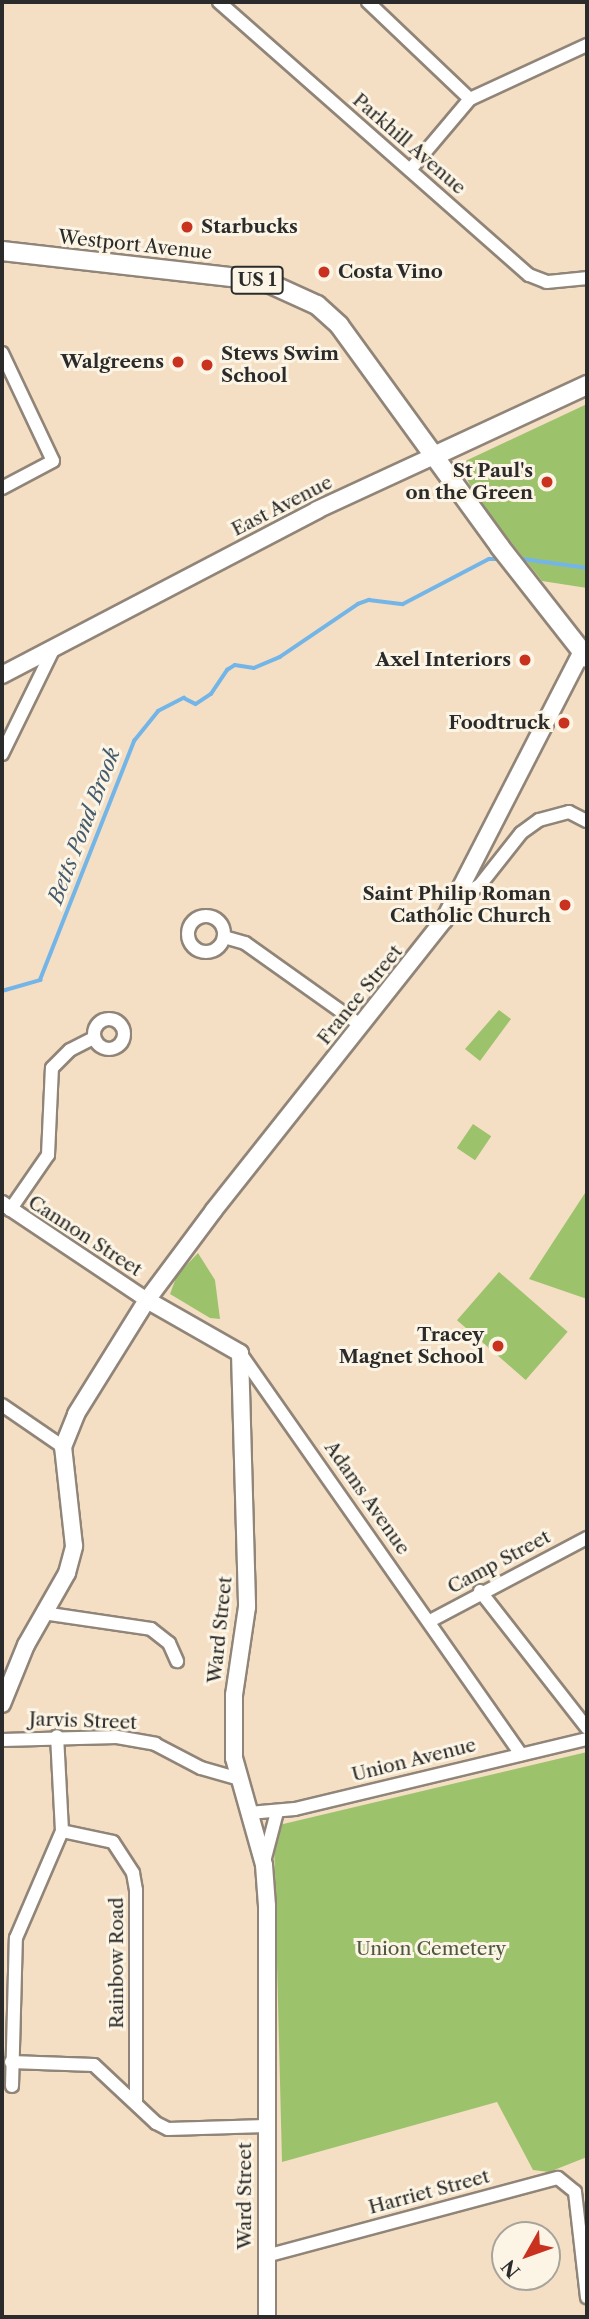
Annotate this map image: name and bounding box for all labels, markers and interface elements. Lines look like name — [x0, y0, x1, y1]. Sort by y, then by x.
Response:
street label: Parkhill Avenue — [348, 89, 470, 199]
place label: Starbucks — [201, 216, 298, 238]
marker: Starbucks — [179, 219, 195, 235]
street label: Westport Avenue — [57, 226, 213, 264]
place label: Costa Vino — [338, 261, 444, 283]
marker: Costa Vino — [316, 264, 332, 280]
road number: US 1 — [229, 266, 285, 294]
place label: Stews Swim School — [221, 343, 339, 387]
place label: Walgreens — [61, 351, 164, 373]
marker: Walgreens — [170, 354, 186, 370]
marker: Stews Swim School — [199, 357, 215, 373]
place label: St Paul's on the Green — [405, 460, 533, 504]
street label: East Avenue — [228, 471, 336, 541]
marker: St Paul's on the Green — [539, 474, 555, 490]
place label: Axel Interiors — [375, 649, 511, 671]
marker: Axel Interiors — [517, 652, 533, 668]
place label: Foodtruck — [449, 712, 550, 734]
marker: Foodtruck — [556, 715, 572, 731]
water label: Betts Pond Brook — [43, 744, 125, 908]
place label: Saint Philip Roman Catholic Church — [362, 883, 551, 927]
marker: Saint Philip Roman Catholic Church — [557, 897, 573, 913]
street label: France Street — [313, 941, 407, 1049]
street label: Cannon Street — [24, 1191, 146, 1281]
place label: Tracey Magnet School — [339, 1324, 484, 1368]
marker: Tracey Magnet School — [490, 1338, 506, 1354]
street label: Adams Avenue — [319, 1437, 415, 1559]
street label: Camp Street — [444, 1525, 554, 1599]
street label: Ward Street — [203, 1575, 237, 1685]
street label: Jarvis Street — [29, 1708, 137, 1734]
street label: Union Avenue — [349, 1733, 479, 1787]
street label: Rainbow Road — [106, 1897, 128, 2029]
park label: Union Cemetery — [356, 1938, 506, 1960]
street label: Ward Street — [234, 2142, 256, 2250]
street label: Harriet Street — [366, 2165, 492, 2219]
north arrow — [491, 2221, 561, 2291]
text: N — [497, 2255, 525, 2282]

